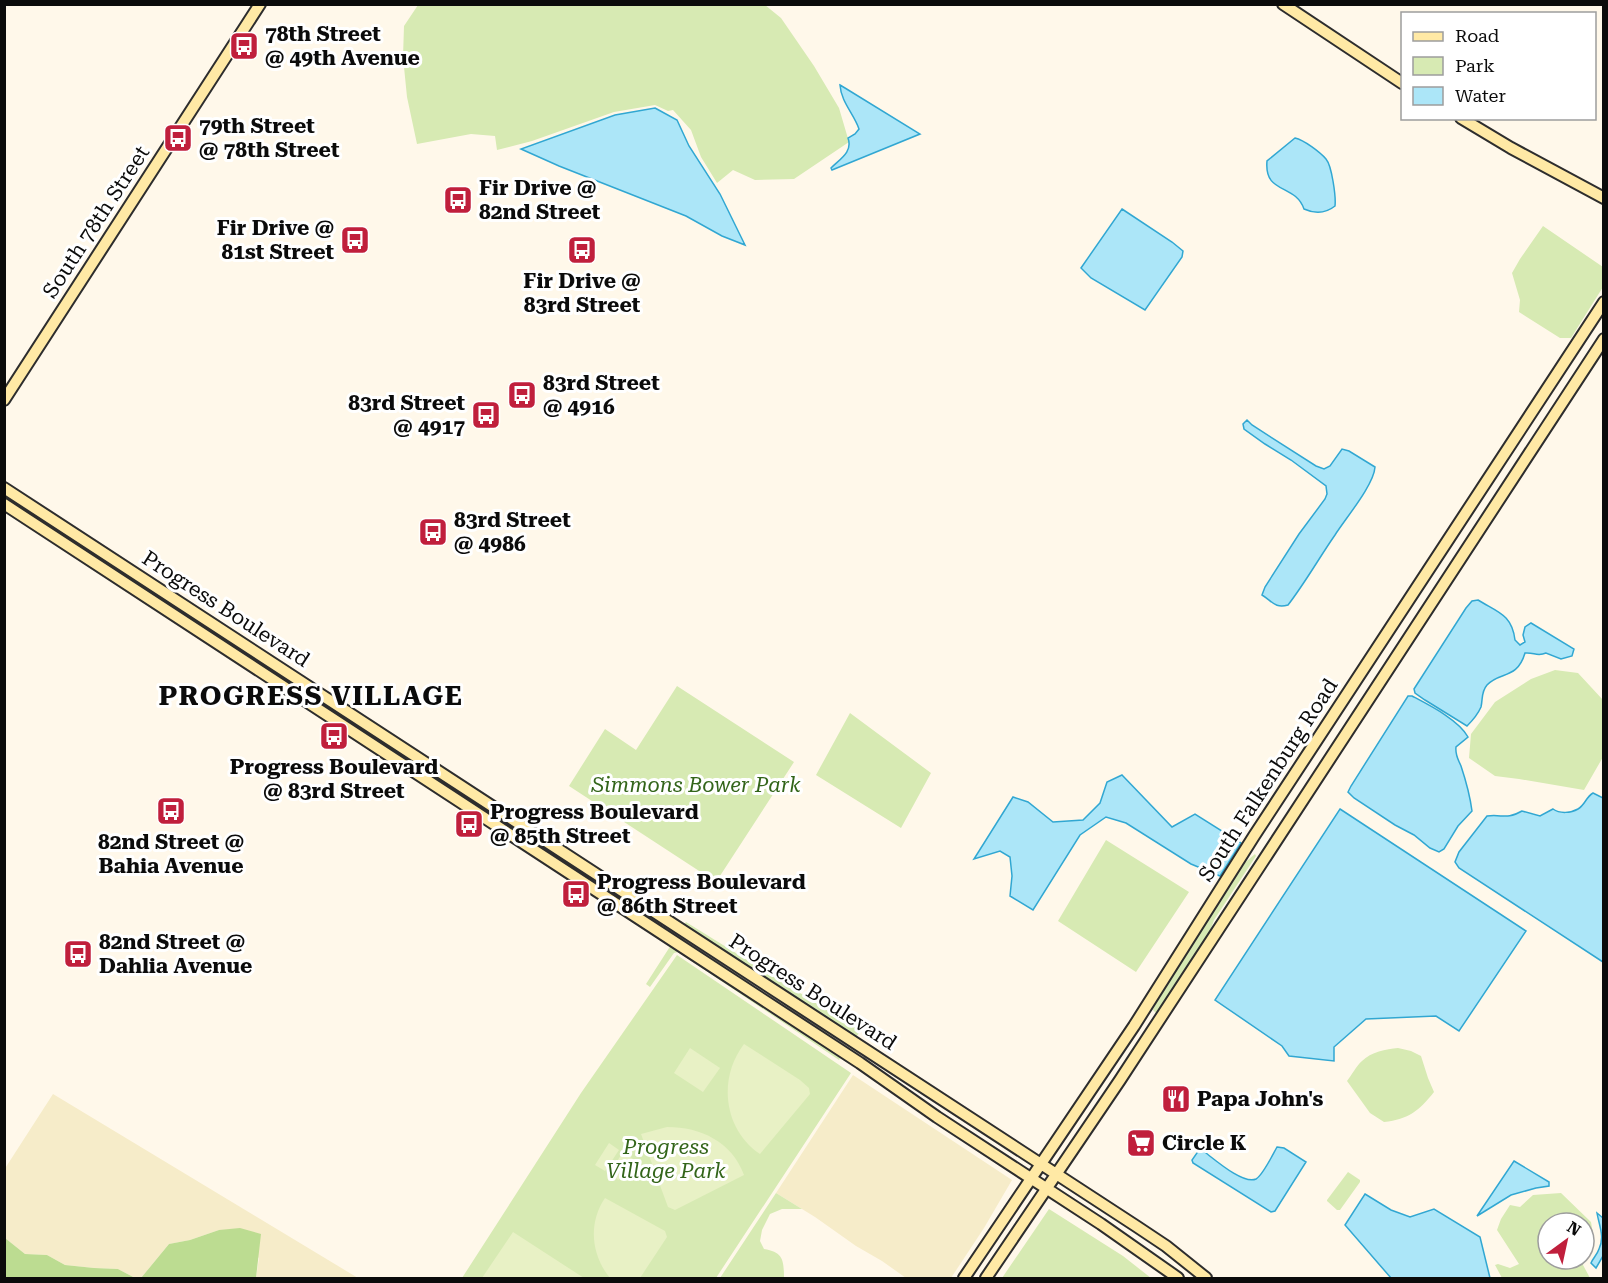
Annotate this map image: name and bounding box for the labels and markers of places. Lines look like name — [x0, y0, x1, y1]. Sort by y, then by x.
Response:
place label: 78th Street @ 49th Avenue — [265, 22, 420, 70]
bus stop icon: 78th Street @ 49th Avenue — [228, 30, 260, 62]
place label: 79th Street @ 78th Street — [199, 114, 340, 162]
bus stop icon: 79th Street @ 78th Street — [162, 122, 194, 154]
place label: Fir Drive @ 82nd Street — [479, 176, 601, 224]
bus stop icon: Fir Drive @ 82nd Street — [442, 184, 474, 216]
place label: Fir Drive @ 81st Street — [217, 216, 334, 264]
bus stop icon: Fir Drive @ 81st Street — [339, 224, 371, 256]
bus stop icon: Fir Drive @ 83rd Street — [566, 234, 598, 266]
place label: Fir Drive @ 83rd Street — [523, 269, 641, 317]
place label: 83rd Street @ 4916 — [543, 371, 660, 419]
bus stop icon: 83rd Street @ 4916 — [506, 379, 538, 411]
place label: 83rd Street @ 4917 — [348, 391, 465, 439]
bus stop icon: 83rd Street @ 4917 — [470, 399, 502, 431]
place label: 83rd Street @ 4986 — [454, 508, 571, 556]
bus stop icon: 83rd Street @ 4986 — [417, 516, 449, 548]
bus stop icon: Progress Boulevard @ 83rd Street — [318, 720, 350, 752]
place label: Progress Boulevard @ 83rd Street — [230, 755, 438, 803]
bus stop icon: 82nd Street @ Bahia Avenue — [155, 795, 187, 827]
place label: Progress Boulevard @ 85th Street — [490, 800, 699, 848]
bus stop icon: Progress Boulevard @ 85th Street — [453, 808, 485, 840]
place label: 82nd Street @ Bahia Avenue — [98, 830, 244, 878]
place label: Progress Boulevard @ 86th Street — [597, 870, 806, 918]
bus stop icon: Progress Boulevard @ 86th Street — [560, 878, 592, 910]
place label: 82nd Street @ Dahlia Avenue — [99, 930, 252, 978]
bus stop icon: 82nd Street @ Dahlia Avenue — [62, 938, 94, 970]
restaurant icon: Papa John's — [1160, 1083, 1192, 1115]
place label: Papa John's — [1197, 1087, 1323, 1111]
supermarket icon: Circle K — [1125, 1127, 1157, 1159]
place label: Circle K — [1162, 1131, 1247, 1155]

